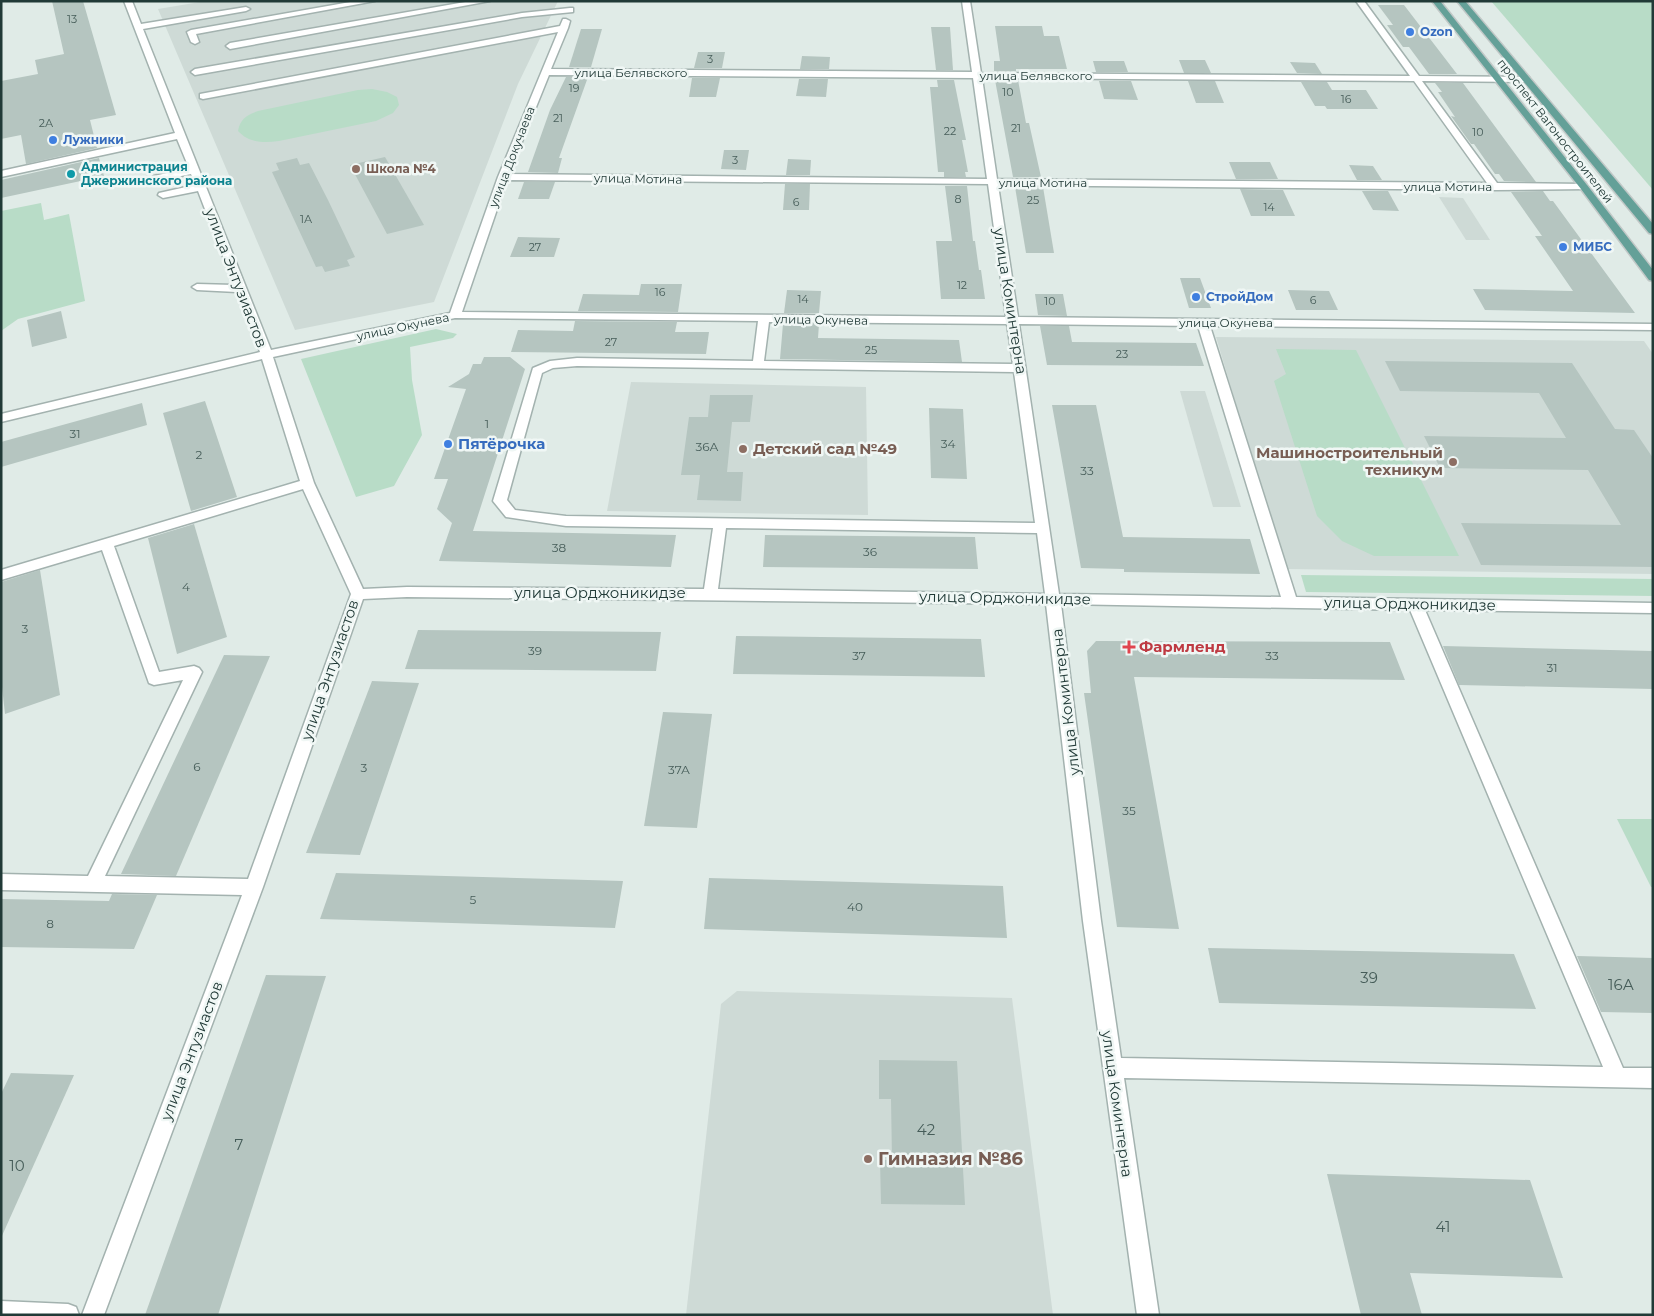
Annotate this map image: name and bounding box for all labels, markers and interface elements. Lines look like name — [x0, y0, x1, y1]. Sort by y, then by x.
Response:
house number: 13 — [67, 12, 77, 26]
place label: Ozon — [1420, 24, 1453, 39]
marker: Ozon — [1404, 26, 1416, 38]
house number: 3 — [707, 52, 713, 66]
street label: проспект Вагоностроителей — [1494, 56, 1616, 206]
street label: улица Белявского — [574, 65, 688, 80]
street label: улица Белявского — [979, 68, 1093, 83]
house number: 19 — [569, 81, 580, 95]
house number: 10 — [1002, 85, 1014, 99]
house number: 16 — [1341, 92, 1352, 106]
street label: улица Докучаева — [485, 104, 538, 210]
house number: 21 — [553, 111, 563, 125]
house number: 2А — [39, 116, 54, 130]
house number: 21 — [1011, 121, 1021, 135]
house number: 22 — [944, 124, 956, 138]
house number: 10 — [1472, 125, 1484, 139]
place label: Лужники — [63, 132, 124, 147]
marker: Лужники — [47, 134, 59, 146]
house number: 3 — [732, 153, 738, 167]
place label: Администрация Джержинского района — [81, 159, 232, 188]
place label: Школа №4 — [366, 161, 437, 176]
marker: Школа №4 — [350, 163, 362, 175]
marker: Администрация Джержинского района — [65, 168, 77, 180]
street label: улица Мотина — [593, 170, 682, 187]
street label: улица Мотина — [998, 175, 1087, 190]
street label: улица Мотина — [1403, 179, 1492, 194]
house number: 8 — [954, 192, 962, 206]
house number: 25 — [1027, 193, 1039, 207]
house number: 6 — [793, 195, 800, 209]
house number: 14 — [1263, 200, 1275, 214]
street label: улица Энтузиастов — [201, 205, 272, 350]
house number: 1А — [300, 212, 313, 226]
street label: улица Коминтерна — [989, 225, 1031, 375]
place label: МИБС — [1573, 239, 1612, 254]
house number: 27 — [529, 240, 541, 254]
marker: МИБС — [1557, 241, 1569, 253]
house number: 12 — [957, 278, 967, 292]
house number: 16 — [655, 285, 666, 299]
place label: СтройДом — [1206, 289, 1273, 304]
marker: СтройДом — [1190, 291, 1202, 303]
house number: 14 — [797, 292, 809, 306]
house number: 6 — [1310, 293, 1317, 307]
house number: 10 — [1044, 294, 1056, 308]
street label: улица Окунева — [354, 309, 450, 344]
street label: улица Окунева — [773, 311, 868, 328]
street label: улица Окунева — [1178, 315, 1273, 330]
house number: 27 — [605, 335, 617, 349]
house number: 25 — [865, 343, 877, 357]
house number: 23 — [1116, 347, 1128, 361]
house number: 1 — [485, 416, 489, 431]
house number: 31 — [69, 426, 81, 441]
place label: Пятёрочка — [458, 434, 545, 453]
house number: 34 — [941, 436, 955, 451]
marker: Пятёрочка — [442, 438, 454, 450]
house number: 36А — [695, 439, 719, 454]
place label: Детский сад №49 — [753, 439, 897, 458]
marker: Детский сад №49 — [737, 443, 749, 455]
place label: Машиностроительный техникум — [1256, 443, 1443, 479]
house number: 2 — [196, 447, 203, 462]
marker: Машиностроительный техникум — [1447, 456, 1459, 468]
house number: 33 — [1080, 463, 1094, 478]
house number: 38 — [552, 540, 567, 555]
house number: 36 — [863, 544, 877, 559]
house number: 4 — [182, 579, 190, 594]
street label: улица Орджоникидзе — [513, 583, 686, 602]
street label: улица Орджоникидзе — [918, 586, 1091, 608]
street label: улица Орджоникидзе — [1323, 592, 1496, 614]
street label: улица Энтузиастов — [296, 597, 363, 744]
house number: 3 — [22, 621, 29, 636]
street label: улица Коминтерна — [1047, 628, 1084, 778]
place label: Фармленд — [1139, 637, 1226, 656]
marker: Фармленд — [1123, 641, 1135, 653]
house number: 39 — [528, 643, 542, 658]
house number: 37 — [852, 648, 866, 663]
house number: 33 — [1265, 648, 1279, 663]
house number: 31 — [1546, 660, 1558, 675]
house number: 6 — [193, 759, 201, 774]
house number: 3 — [361, 760, 368, 775]
house number: 37А — [668, 762, 690, 777]
house number: 35 — [1122, 803, 1136, 818]
house number: 5 — [470, 892, 477, 907]
house number: 40 — [847, 899, 863, 914]
house number: 8 — [46, 916, 54, 931]
house number: 39 — [1360, 968, 1378, 987]
house number: 16А — [1608, 975, 1634, 994]
street label: улица Энтузиастов — [156, 978, 227, 1124]
street label: улица Коминтерна — [1098, 1028, 1137, 1178]
house number: 42 — [917, 1120, 935, 1139]
house number: 7 — [235, 1135, 244, 1154]
place label: Гимназия №86 — [878, 1148, 1024, 1170]
marker: Гимназия №86 — [862, 1153, 874, 1165]
house number: 10 — [9, 1156, 25, 1175]
house number: 41 — [1436, 1217, 1450, 1236]

